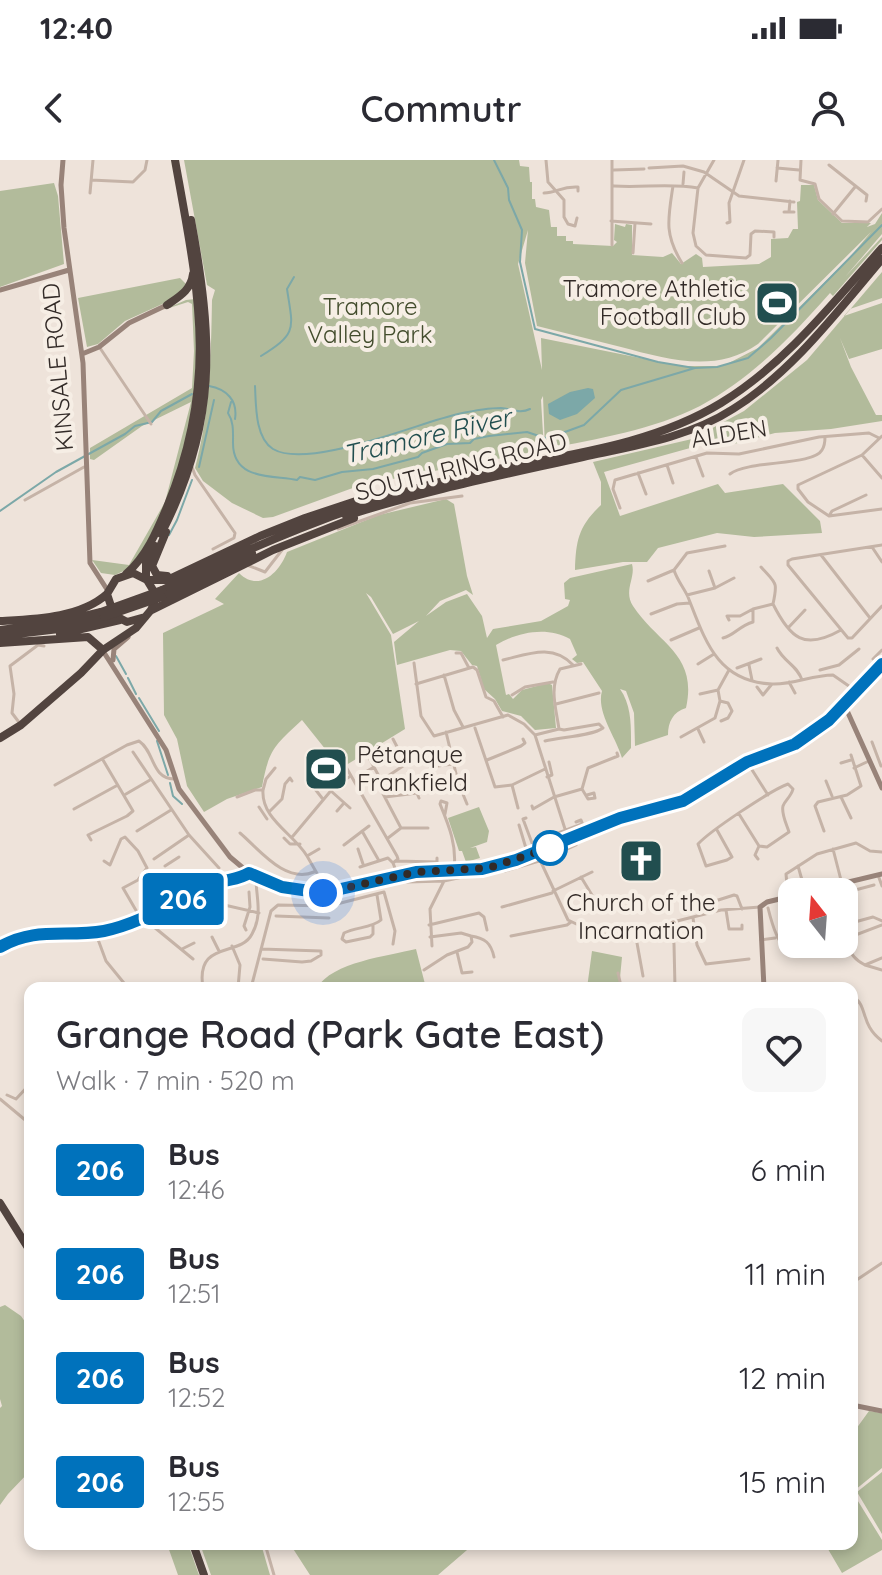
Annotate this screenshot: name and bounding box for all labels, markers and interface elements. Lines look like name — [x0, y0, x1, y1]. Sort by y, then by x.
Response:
text: 12:40 — [40, 9, 113, 47]
icon: back — [32, 86, 76, 130]
text: Commutr — [360, 86, 522, 131]
icon: person — [806, 86, 850, 130]
place label: Tramore Athletic Football Club — [563, 273, 746, 331]
sports icon: Tramore Athletic Football Club — [753, 279, 801, 327]
street label: KINSALE ROAD — [35, 282, 79, 452]
park label: Tramore Valley Park — [307, 291, 433, 349]
water label: Tramore River — [340, 399, 517, 471]
street label: ALDEN — [689, 412, 769, 454]
street label: SOUTH RING ROAD — [352, 425, 570, 507]
place label: Pétanque Frankfield — [357, 739, 468, 797]
sports icon: Pétanque Frankfield — [302, 745, 350, 793]
unlabelled marker — [533, 831, 567, 865]
church icon: Church of the Incarnation — [617, 837, 665, 885]
line badge: 206 — [137, 873, 229, 925]
your location — [303, 873, 343, 913]
north arrow — [778, 878, 858, 958]
map controls — [778, 878, 858, 958]
text: 206 — [159, 881, 207, 916]
place label: Church of the Incarnation — [566, 887, 716, 945]
button: heart — [742, 1008, 826, 1092]
text: Grange Road (Park Gate East) — [56, 1010, 604, 1058]
text: Walk · 7 min · 520 m — [56, 1064, 295, 1097]
text: Bus — [168, 1135, 220, 1173]
text: 6 min — [751, 1151, 826, 1189]
text: 206 — [76, 1152, 124, 1187]
text: 12:46 — [168, 1173, 225, 1206]
text: Bus — [168, 1239, 220, 1277]
text: 11 min — [744, 1255, 826, 1293]
text: 206 — [76, 1256, 124, 1291]
text: 12:51 — [168, 1277, 221, 1310]
text: Bus — [168, 1343, 220, 1381]
text: 12 min — [739, 1359, 826, 1397]
text: 206 — [76, 1360, 124, 1395]
text: 12:52 — [168, 1381, 225, 1414]
text: Bus — [168, 1447, 220, 1485]
text: 15 min — [739, 1463, 826, 1501]
text: 206 — [76, 1464, 124, 1499]
text: 12:55 — [168, 1485, 225, 1518]

